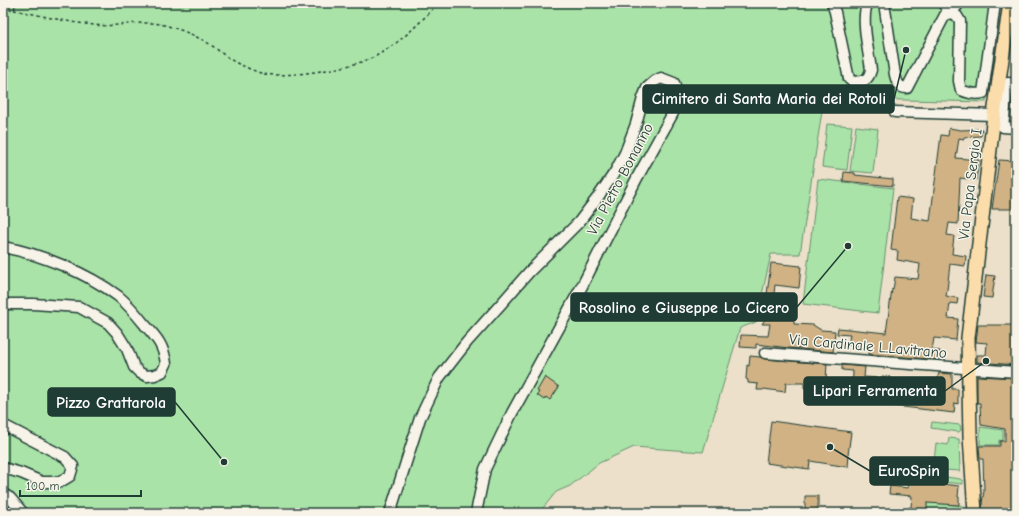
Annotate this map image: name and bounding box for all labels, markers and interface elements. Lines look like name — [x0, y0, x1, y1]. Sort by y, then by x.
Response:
callout: Cimitero di Santa Maria dei Rotoli — [643, 85, 894, 113]
text: Cimitero di Santa Maria dei Rotoli — [652, 90, 886, 108]
street label: Via Pietro Bonanno — [583, 120, 657, 238]
street label: Via Papa Sergio I — [954, 127, 986, 241]
callout: Rosolino e Giuseppe Lo Cicero — [571, 293, 797, 321]
text: Rosolino e Giuseppe Lo Cicero — [579, 299, 789, 317]
street label: Via Cardinale L.Lavitrano — [788, 330, 948, 362]
callout: Lipari Ferramenta — [804, 377, 945, 405]
text: Lipari Ferramenta — [813, 382, 937, 400]
callout: Pizzo Grattarola — [48, 388, 175, 416]
text: Pizzo Grattarola — [56, 394, 166, 412]
callout: EuroSpin — [870, 457, 948, 485]
text: EuroSpin — [878, 462, 940, 480]
scale bar — [20, 472, 141, 498]
text: 100 m — [26, 479, 59, 493]

